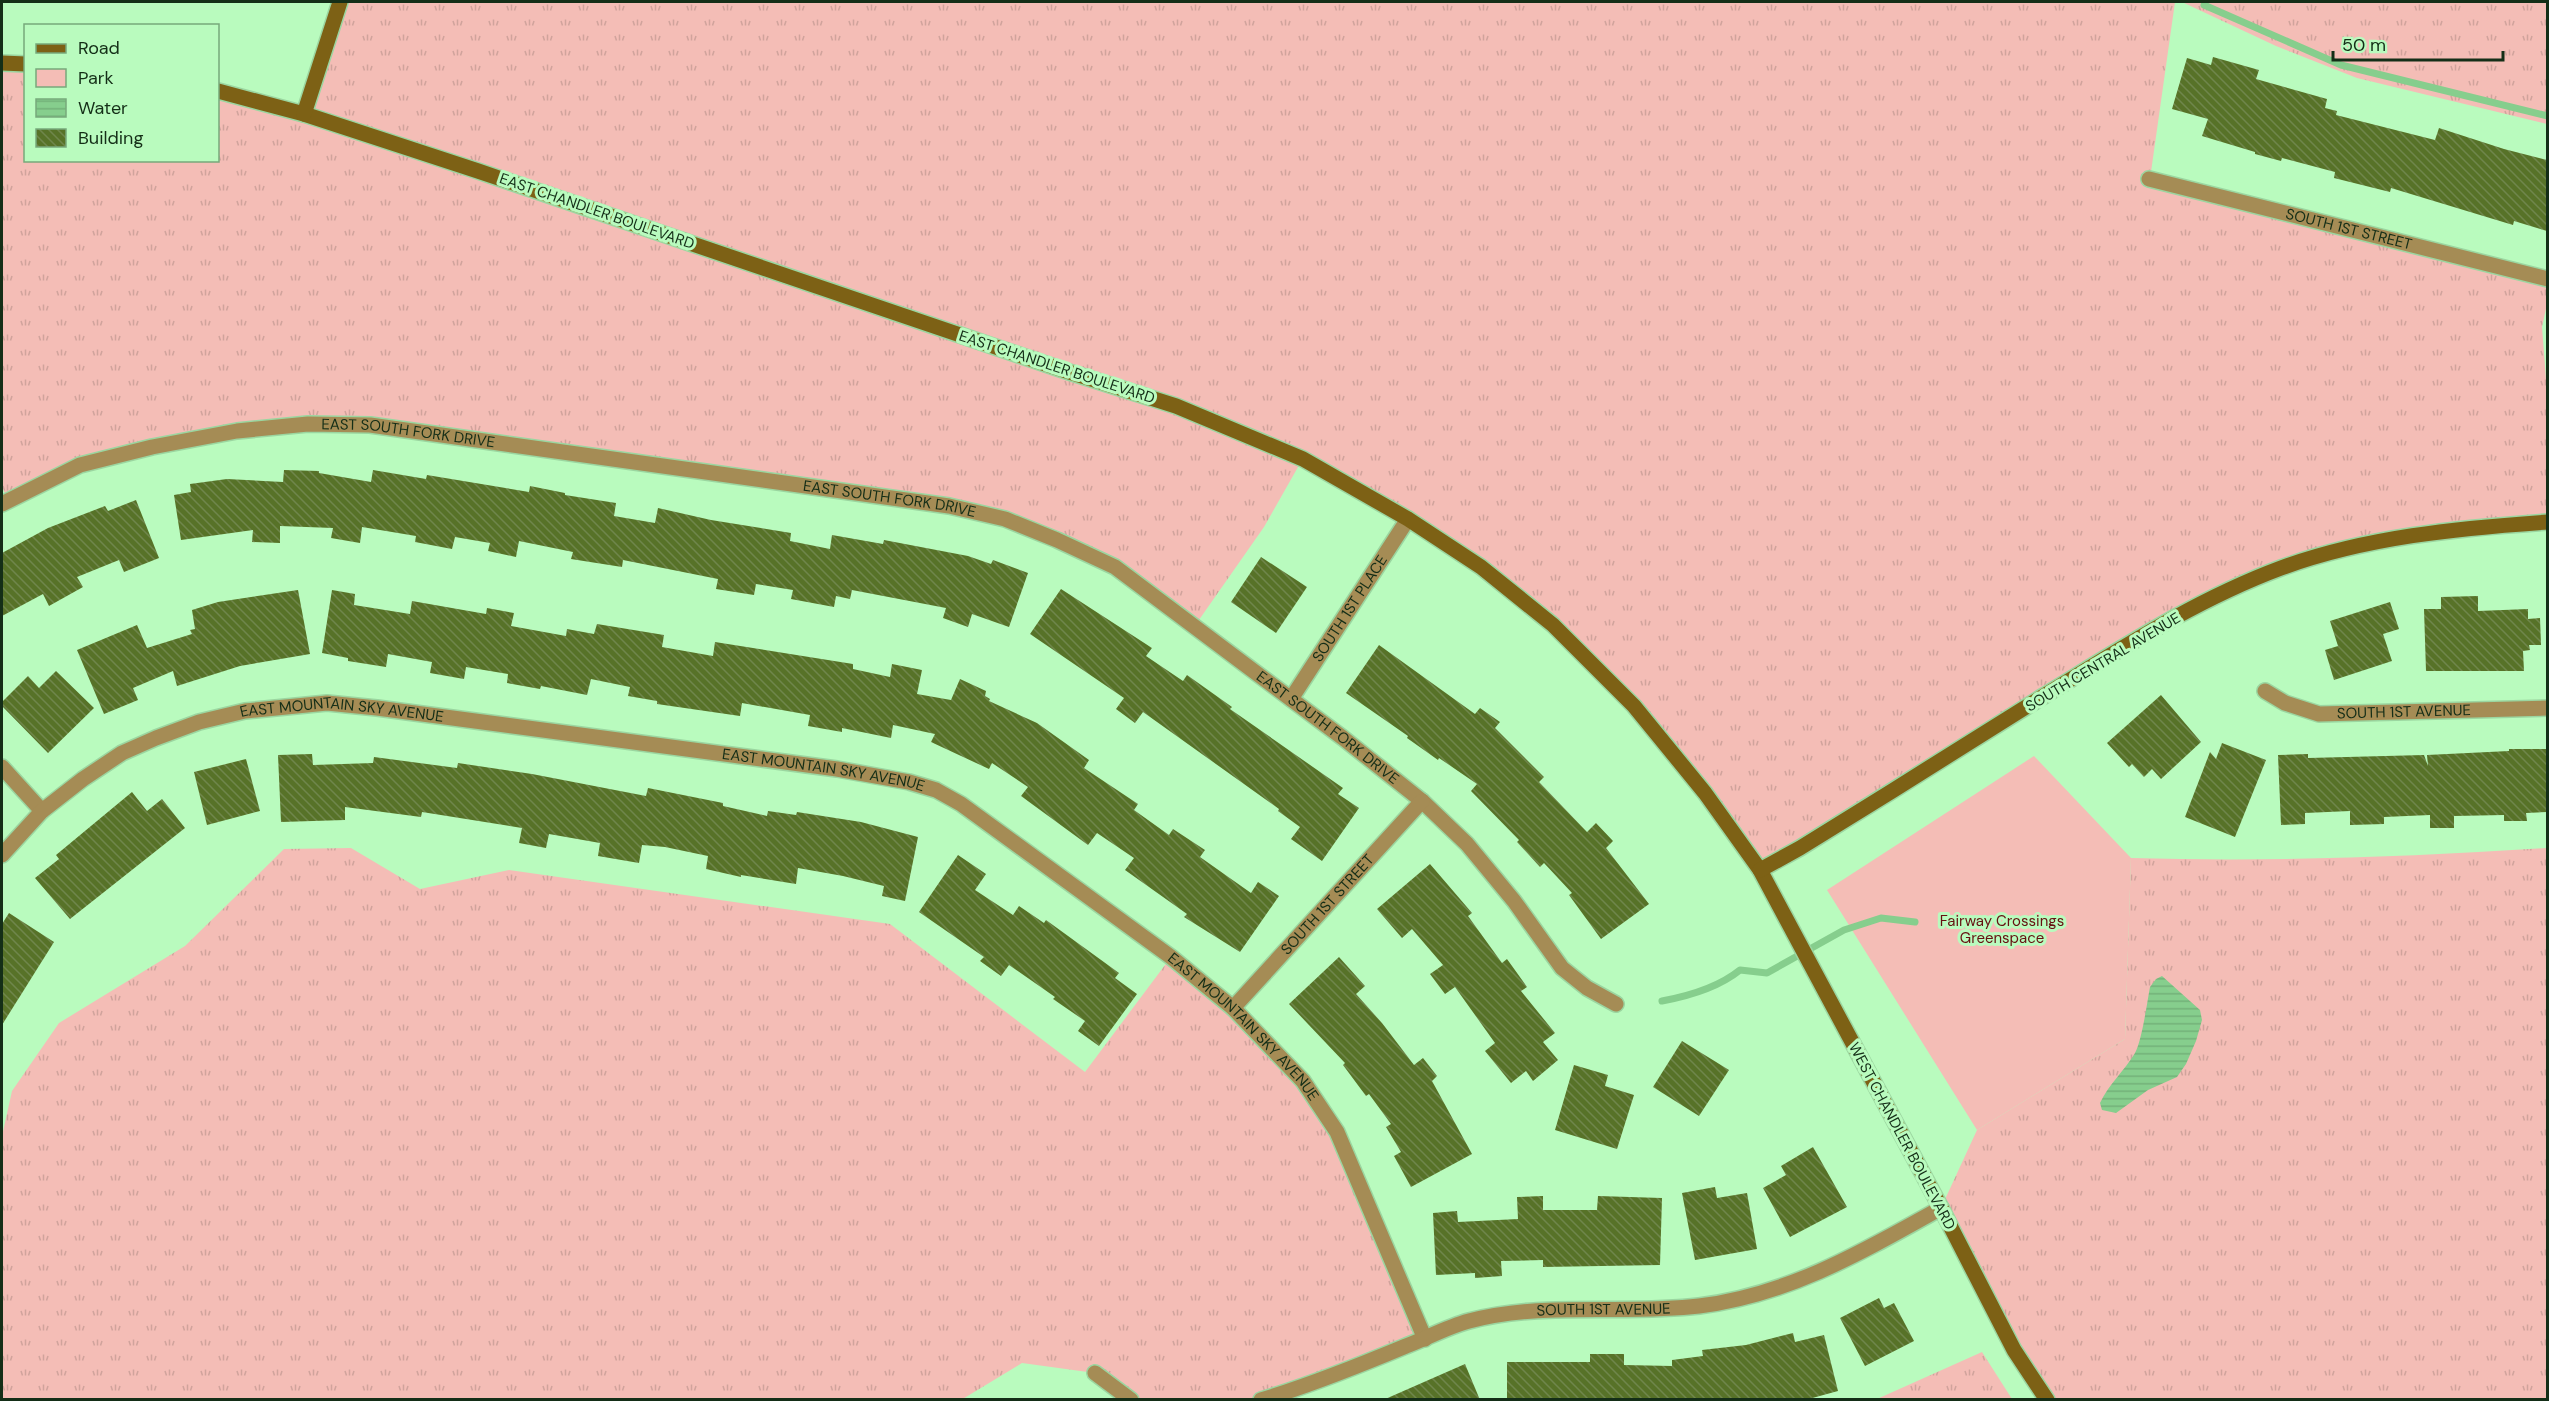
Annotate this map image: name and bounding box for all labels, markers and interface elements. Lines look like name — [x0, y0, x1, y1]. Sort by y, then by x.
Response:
legend — [24, 24, 219, 162]
scale bar — [2333, 24, 2502, 62]
text: 50 m — [2342, 33, 2386, 57]
text: Road — [78, 36, 120, 60]
text: Park — [78, 66, 114, 90]
text: Water — [78, 96, 128, 120]
text: Building — [78, 126, 143, 150]
street label: EAST CHANDLER BOULEVARD — [497, 168, 697, 254]
street label: SOUTH 1ST STREET — [2284, 204, 2414, 255]
street label: EAST CHANDLER BOULEVARD — [957, 326, 1157, 408]
street label: EAST SOUTH FORK DRIVE — [321, 414, 496, 452]
street label: EAST SOUTH FORK DRIVE — [802, 476, 978, 522]
street label: SOUTH 1ST PLACE — [1308, 551, 1392, 666]
street label: SOUTH CENTRAL AVENUE — [2022, 608, 2184, 716]
street label: EAST SOUTH FORK DRIVE — [1252, 666, 1403, 789]
street label: EAST MOUNTAIN SKY AVENUE — [238, 693, 445, 727]
street label: SOUTH 1ST AVENUE — [2337, 700, 2471, 724]
street label: EAST MOUNTAIN SKY AVENUE — [721, 744, 927, 796]
street label: SOUTH 1ST STREET — [1276, 850, 1378, 959]
park label: Fairway Crossings Greenspace — [1940, 911, 2064, 948]
street label: EAST MOUNTAIN SKY AVENUE — [1163, 948, 1323, 1105]
street label: WEST CHANDLER BOULEVARD — [1844, 1039, 1960, 1233]
street label: SOUTH 1ST AVENUE — [1536, 1298, 1671, 1321]

